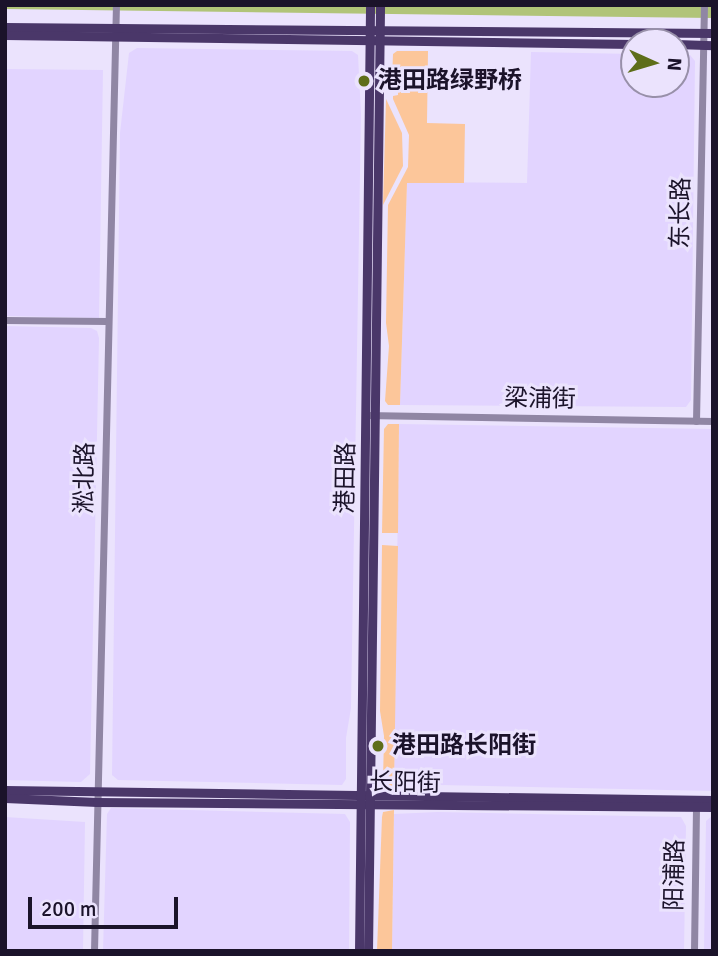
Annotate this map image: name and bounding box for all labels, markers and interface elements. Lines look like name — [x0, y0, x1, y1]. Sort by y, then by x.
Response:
north arrow — [620, 28, 690, 98]
text: N — [662, 57, 686, 72]
place label: 港田路绿野桥 — [378, 67, 522, 95]
marker: 港田路绿野桥 — [356, 73, 372, 89]
street label: 东长路 — [666, 177, 696, 249]
street label: 梁浦街 — [504, 384, 576, 414]
street label: 淞北路 — [70, 442, 100, 514]
street label: 港田路 — [331, 442, 361, 514]
place label: 港田路长阳街 — [392, 732, 536, 760]
marker: 港田路长阳街 — [370, 738, 386, 754]
street label: 长阳街 — [369, 768, 441, 798]
street label: 阳浦路 — [660, 839, 690, 911]
scale bar — [32, 883, 182, 927]
text: 200 m — [41, 896, 96, 922]

